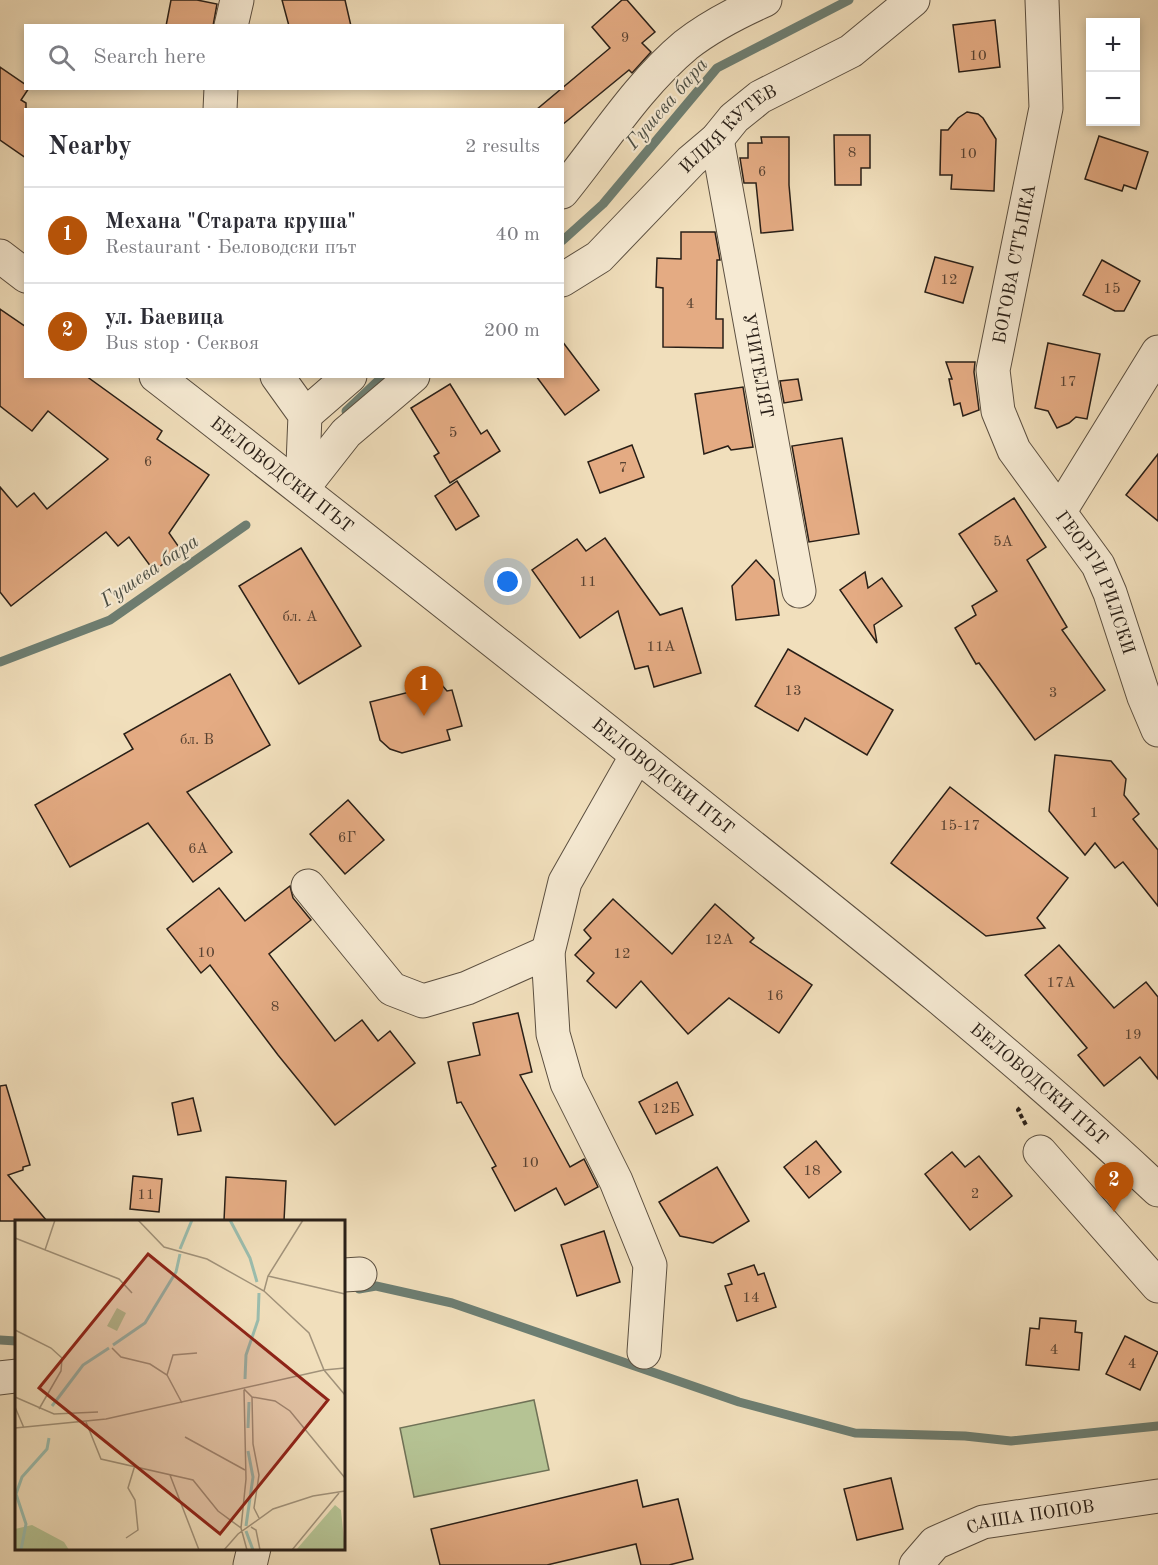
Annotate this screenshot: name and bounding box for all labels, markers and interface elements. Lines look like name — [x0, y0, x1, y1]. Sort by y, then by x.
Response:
map controls — [1086, 18, 1140, 126]
button: + — [1086, 18, 1140, 72]
search box — [24, 24, 564, 90]
house number: 9 — [621, 31, 629, 46]
icon: search — [45, 41, 78, 74]
text: Search here — [93, 46, 206, 68]
house number: 10 — [969, 49, 987, 64]
water label: Гушева бара — [622, 55, 713, 155]
button: − — [1086, 72, 1140, 126]
street label: ИЛИЯ КУТЕВ — [676, 82, 780, 177]
text: Nearby — [48, 134, 132, 160]
text: 2 results — [465, 137, 540, 157]
house number: 8 — [848, 146, 856, 161]
house number: 10 — [959, 147, 977, 162]
house number: 6 — [758, 165, 766, 180]
street label: БОГОВА СТЪПКА — [991, 183, 1039, 345]
text: Механа "Старата круша" — [105, 211, 356, 233]
text: 1 — [62, 225, 73, 245]
text: 40 m — [495, 225, 540, 245]
text: Restaurant · Беловодски път — [105, 238, 357, 258]
house number: 12 — [940, 273, 958, 288]
house number: 15 — [1103, 282, 1121, 297]
house number: 4 — [686, 297, 694, 312]
text: ул. Баевица — [105, 307, 224, 329]
street label: УЧИТЕЛЯТ — [739, 311, 775, 420]
text: 2 — [62, 321, 73, 341]
text: 200 m — [484, 321, 540, 341]
text: Bus stop · Секвоя — [105, 334, 259, 354]
house number: 17 — [1059, 375, 1077, 390]
street label: БЕЛОВОДСКИ ПЪТ — [207, 414, 356, 537]
house number: 5 — [449, 426, 457, 441]
house number: 6 — [144, 455, 152, 470]
house number: 7 — [619, 461, 627, 476]
street label: ГЕОРГИ РИЛСКИ — [1052, 508, 1137, 657]
water label: Гушева бара — [96, 531, 203, 612]
house number: 5А — [993, 535, 1014, 550]
your location — [493, 567, 522, 596]
house number: 11 — [579, 575, 597, 590]
house number: бл. A — [283, 610, 318, 625]
house number: 11А — [647, 640, 676, 655]
pin: 1 — [404, 666, 444, 716]
house number: 13 — [784, 684, 802, 699]
house number: 3 — [1049, 686, 1057, 701]
street label: БЕЛОВОДСКИ ПЪТ — [588, 715, 737, 838]
house number: бл. B — [180, 733, 214, 748]
house number: 1 — [1090, 806, 1098, 821]
house number: 15-17 — [940, 819, 980, 834]
house number: 6Г — [338, 831, 356, 846]
house number: 6А — [188, 842, 209, 857]
house number: 12А — [705, 933, 734, 948]
house number: 10 — [197, 946, 215, 961]
house number: 12 — [613, 947, 631, 962]
house number: 17А — [1047, 976, 1076, 991]
house number: 16 — [766, 989, 784, 1004]
house number: 8 — [271, 1000, 279, 1015]
street label: БЕЛОВОДСКИ ПЪТ — [967, 1020, 1111, 1149]
house number: 19 — [1124, 1028, 1142, 1043]
house number: 12Б — [652, 1102, 680, 1117]
house number: 10 — [521, 1156, 539, 1171]
pin: 2 — [1094, 1162, 1134, 1212]
house number: 18 — [803, 1164, 821, 1179]
house number: 2 — [971, 1187, 979, 1202]
house number: 11 — [137, 1188, 155, 1203]
inset map — [15, 1220, 345, 1550]
house number: 14 — [742, 1291, 760, 1306]
house number: 4 — [1050, 1343, 1058, 1358]
house number: 4 — [1128, 1357, 1136, 1372]
street label: САША ПОПОВ — [964, 1498, 1096, 1538]

